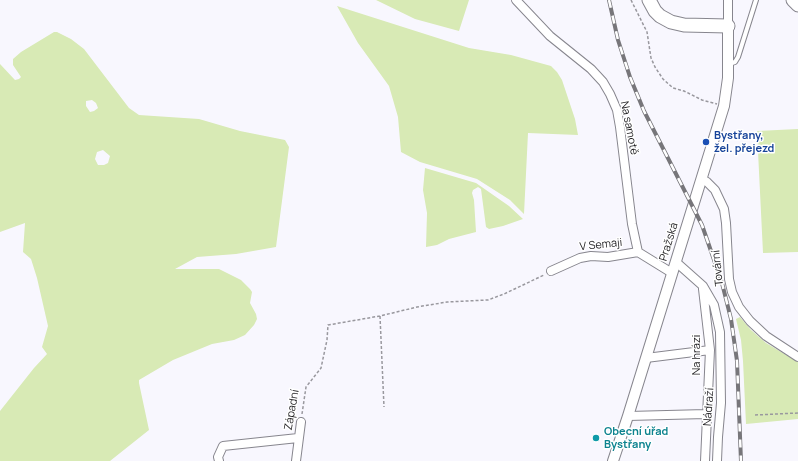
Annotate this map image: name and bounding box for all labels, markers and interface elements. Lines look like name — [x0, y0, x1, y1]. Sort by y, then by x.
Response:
street label: Na samotě — [617, 100, 641, 156]
place label: Bystřany, žel. přejezd — [714, 129, 774, 155]
marker: Bystřany, žel. přejezd — [701, 137, 711, 147]
street label: Pražská — [657, 221, 681, 263]
street label: V Semaji — [579, 236, 623, 254]
street label: Tovární — [710, 249, 726, 287]
street label: Na hrázi — [690, 335, 704, 375]
street label: Nádraží — [701, 387, 717, 427]
street label: Západní — [282, 389, 302, 431]
place label: Obecní úřad Bystřany — [604, 425, 668, 451]
marker: Obecní úřad Bystřany — [591, 433, 601, 443]

